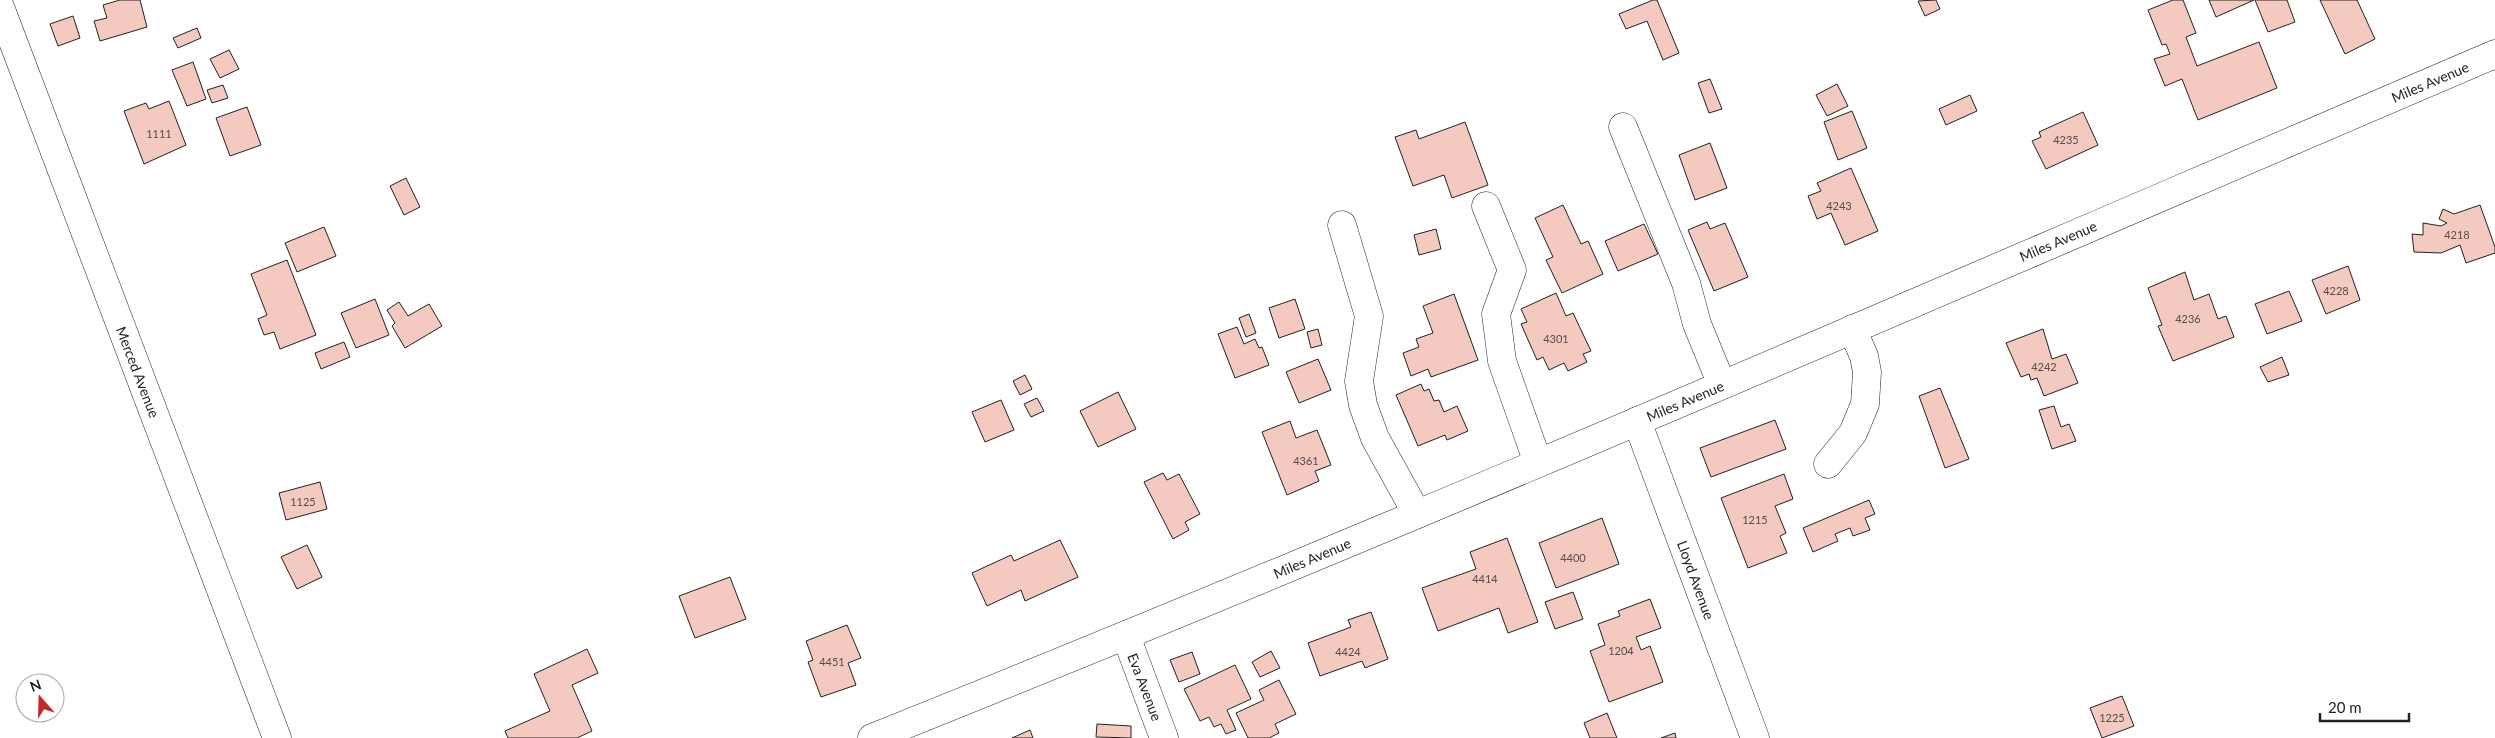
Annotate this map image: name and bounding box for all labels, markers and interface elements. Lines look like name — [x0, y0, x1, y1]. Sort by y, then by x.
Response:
street label: Miles Avenue — [2389, 58, 2471, 106]
house number: 1111 — [146, 127, 172, 140]
house number: 4235 — [2053, 133, 2079, 146]
house number: 4243 — [1826, 199, 1852, 212]
street label: Miles Avenue — [2017, 217, 2099, 265]
house number: 4218 — [2444, 228, 2470, 241]
house number: 4228 — [2323, 284, 2349, 297]
house number: 4236 — [2175, 312, 2201, 325]
street label: Merced Avenue — [113, 324, 163, 420]
house number: 4301 — [1543, 332, 1569, 345]
house number: 4242 — [2031, 360, 2057, 373]
street label: Miles Avenue — [1644, 377, 1726, 425]
house number: 4361 — [1293, 454, 1319, 467]
house number: 1125 — [290, 495, 316, 508]
house number: 1215 — [1742, 513, 1768, 526]
street label: Miles Avenue — [1271, 534, 1353, 582]
street label: Lloyd Avenue — [1674, 538, 1718, 622]
house number: 4400 — [1560, 551, 1586, 564]
house number: 4414 — [1472, 572, 1498, 585]
house number: 1204 — [1608, 644, 1634, 657]
house number: 4424 — [1335, 645, 1361, 658]
street label: Eva Avenue — [1124, 651, 1166, 723]
house number: 4451 — [819, 655, 845, 668]
north arrow — [15, 673, 65, 723]
text: N — [27, 675, 43, 695]
scale bar — [2320, 690, 2409, 722]
text: 20 m — [2328, 698, 2362, 716]
house number: 1225 — [2099, 711, 2125, 724]

